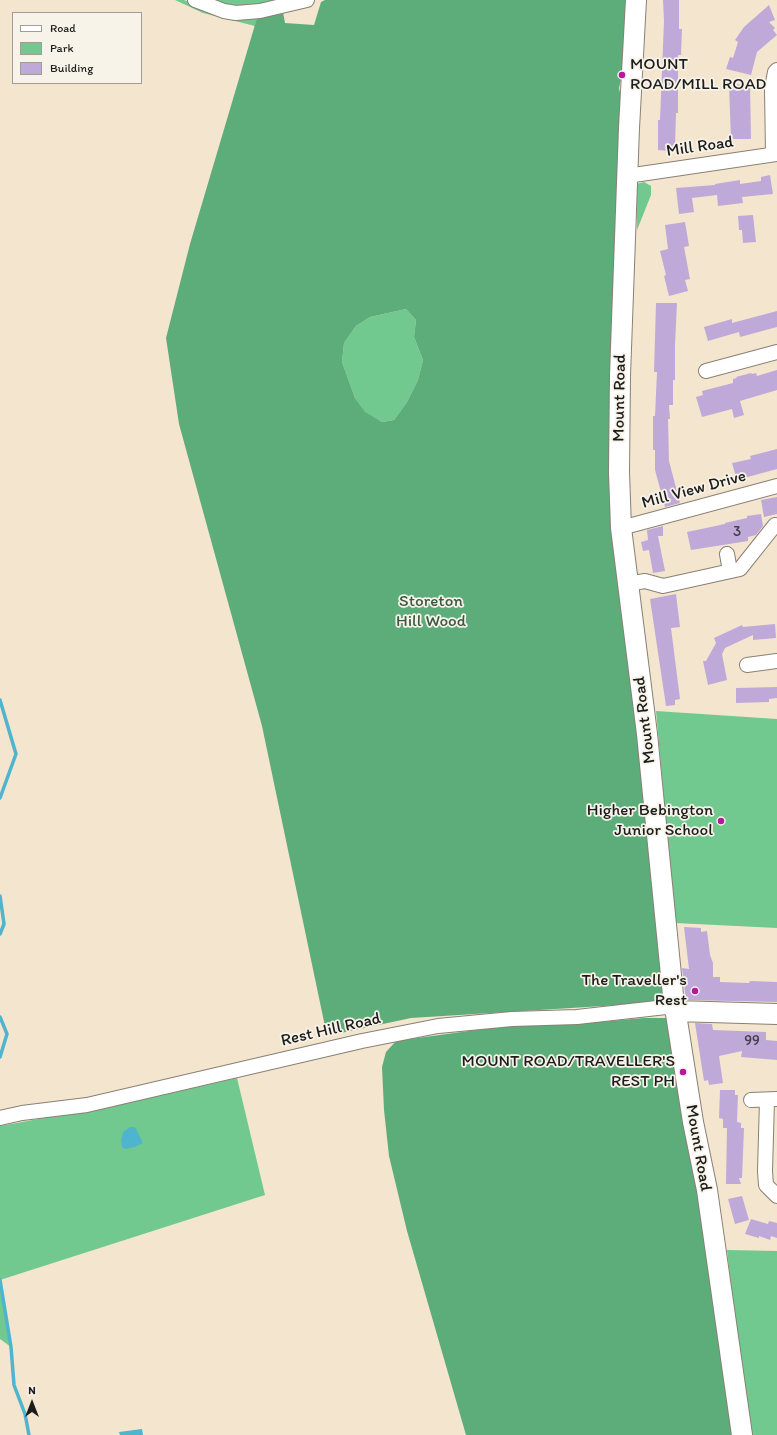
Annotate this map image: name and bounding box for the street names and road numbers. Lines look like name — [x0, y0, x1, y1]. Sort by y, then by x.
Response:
street label: Mill Road — [665, 132, 735, 162]
street label: Mount Road — [609, 354, 631, 442]
street label: Mill View Drive — [640, 466, 748, 514]
street label: Mount Road — [630, 675, 660, 765]
street label: Rest Hill Road — [279, 1009, 383, 1051]
street label: Mount Road — [680, 1103, 716, 1193]

